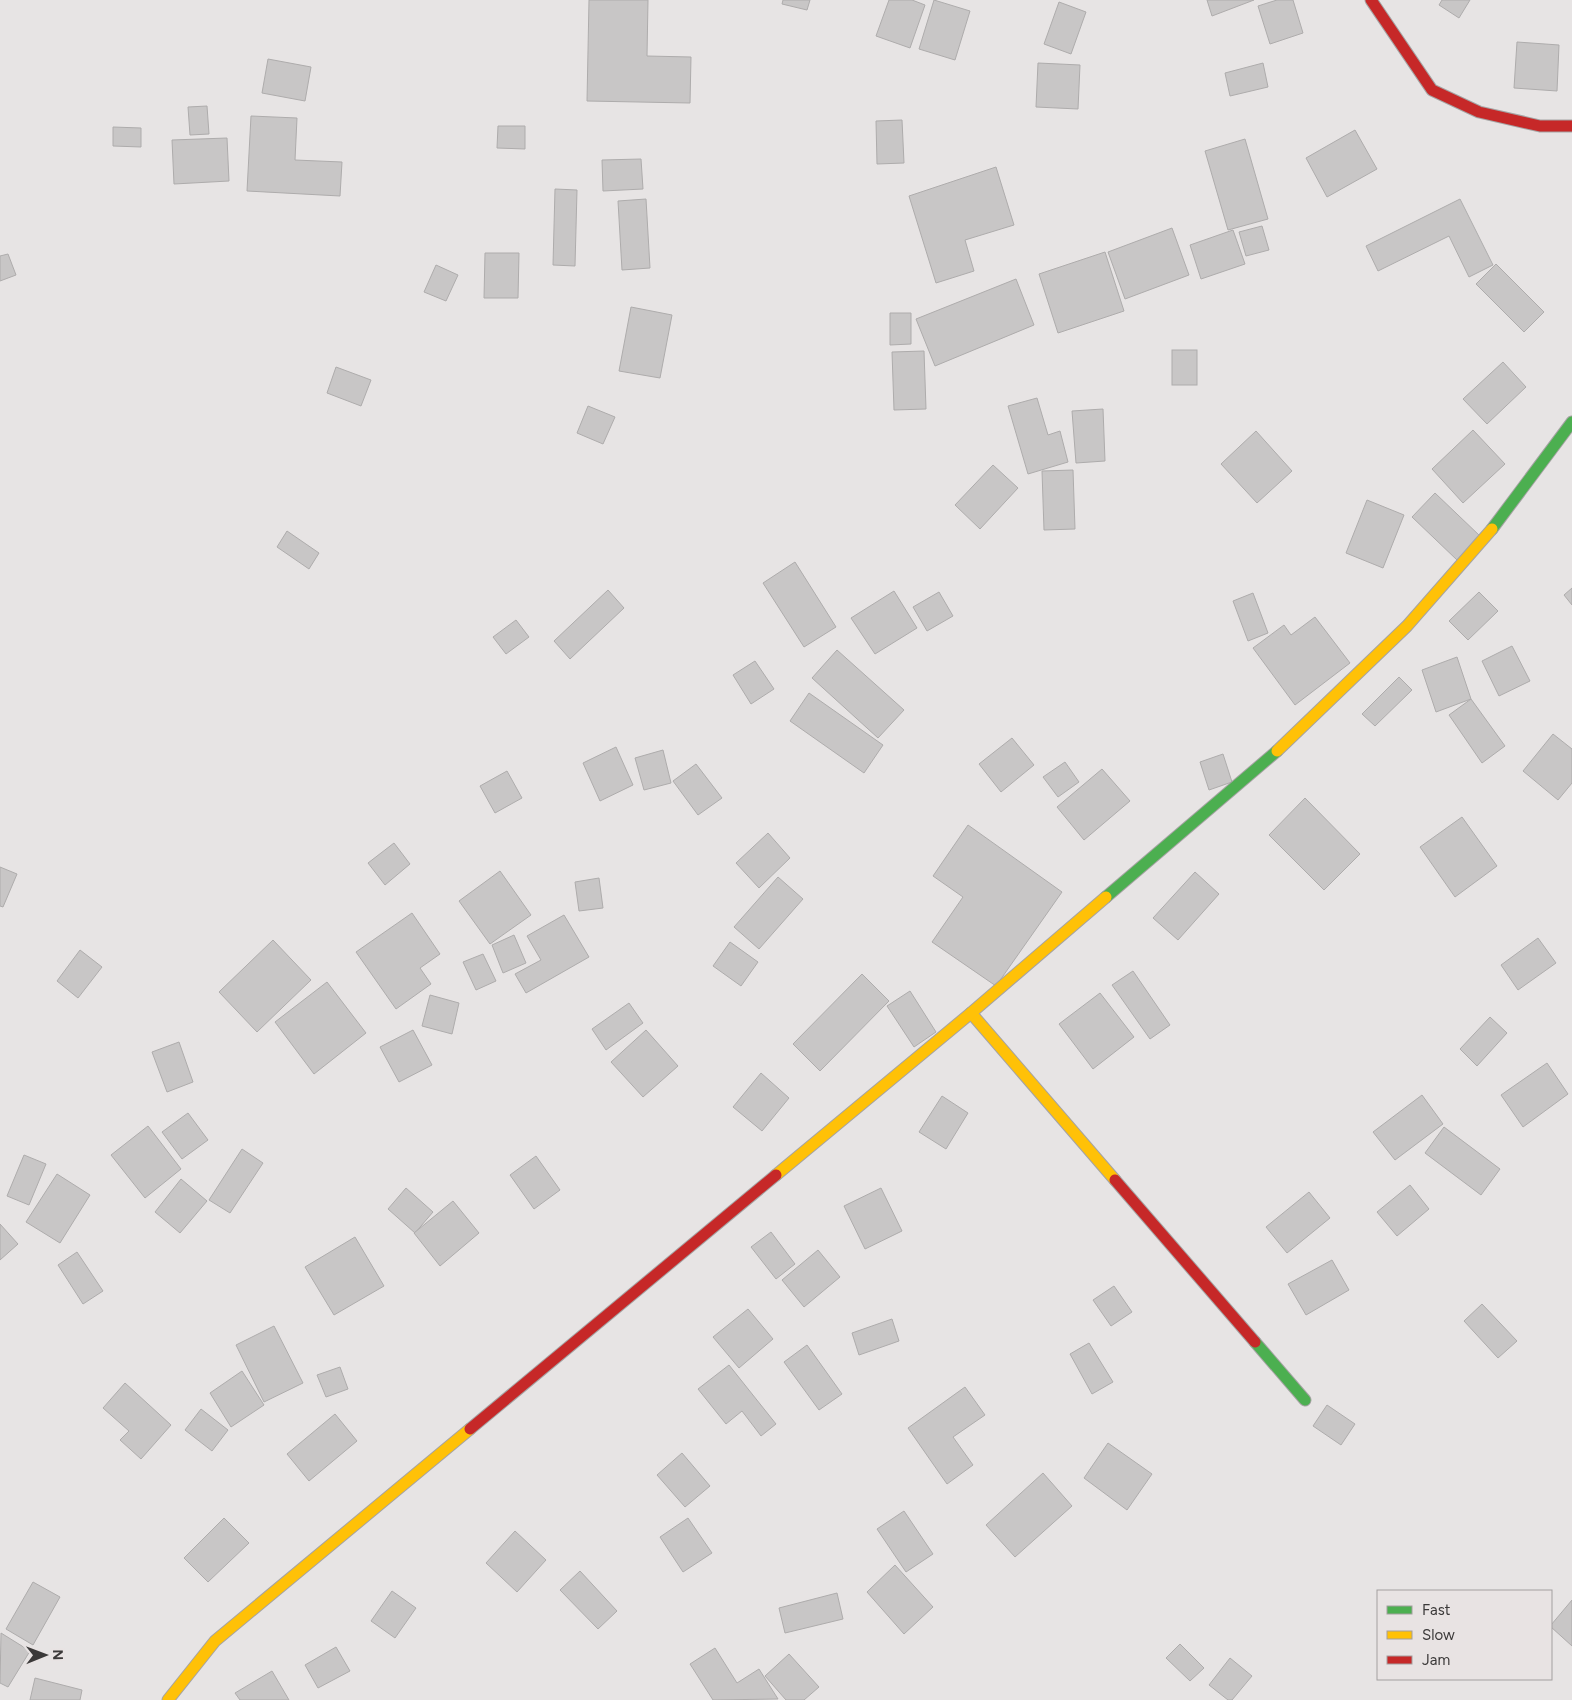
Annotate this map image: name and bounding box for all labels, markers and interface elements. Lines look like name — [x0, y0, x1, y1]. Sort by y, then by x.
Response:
legend — [1377, 1590, 1552, 1680]
text: Fast — [1422, 1601, 1451, 1619]
text: Slow — [1422, 1626, 1455, 1644]
north arrow — [20, 1630, 70, 1680]
text: N — [49, 1649, 66, 1660]
text: Jam — [1422, 1651, 1450, 1669]

